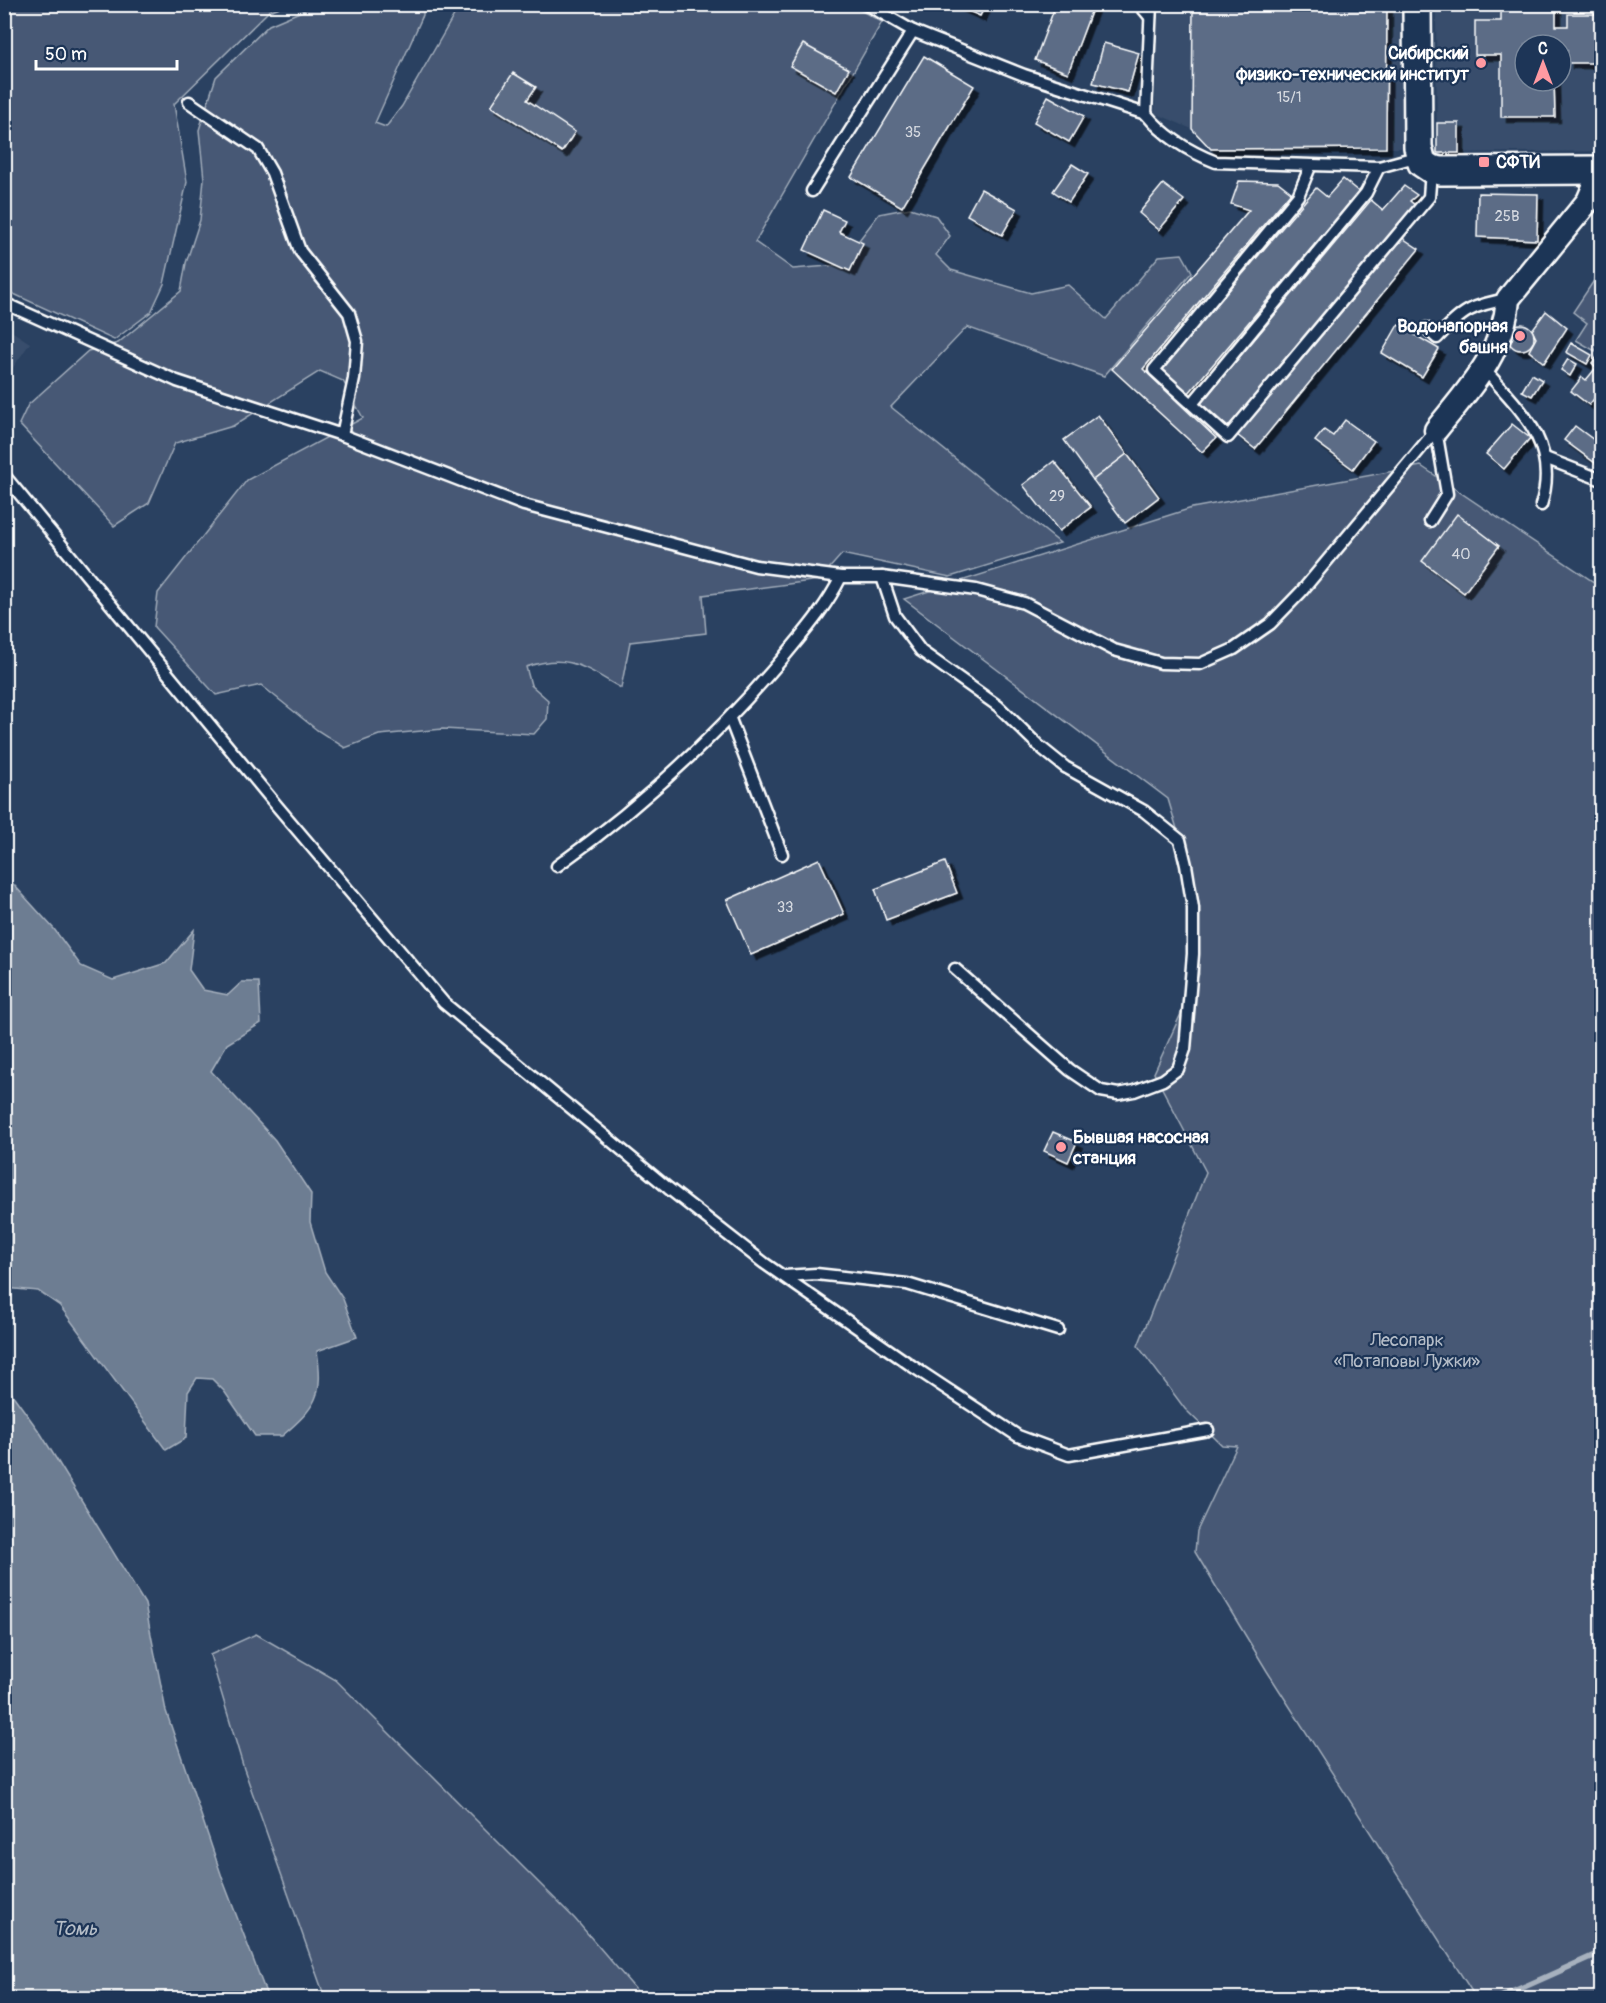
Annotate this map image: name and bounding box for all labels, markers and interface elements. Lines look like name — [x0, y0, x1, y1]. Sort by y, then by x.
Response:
scale bar — [36, 33, 177, 71]
north arrow — [1513, 33, 1573, 93]
text: С — [1538, 39, 1548, 59]
place label: Сибирский физико-технический институт — [1236, 42, 1470, 86]
text: 50 m — [45, 43, 87, 66]
marker: Сибирский физико-технический институт — [1474, 56, 1488, 70]
house number: 15/1 — [1276, 88, 1302, 107]
house number: 35 — [905, 123, 921, 142]
place label: СФТИ — [1496, 151, 1540, 174]
marker: СФТИ — [1477, 155, 1491, 169]
house number: 25В — [1494, 207, 1520, 226]
place label: Водонапорная башня — [1397, 315, 1508, 359]
marker: Водонапорная башня — [1513, 329, 1527, 343]
house number: 29 — [1049, 487, 1065, 506]
house number: 40 — [1452, 545, 1470, 564]
house number: 33 — [777, 898, 793, 917]
place label: Бывшая насосная станция — [1072, 1126, 1209, 1170]
marker: Бывшая насосная станция — [1054, 1140, 1068, 1154]
park label: Лесопарк «Потаповы Лужки» — [1334, 1329, 1480, 1373]
water label: Томь — [53, 1916, 98, 1941]

